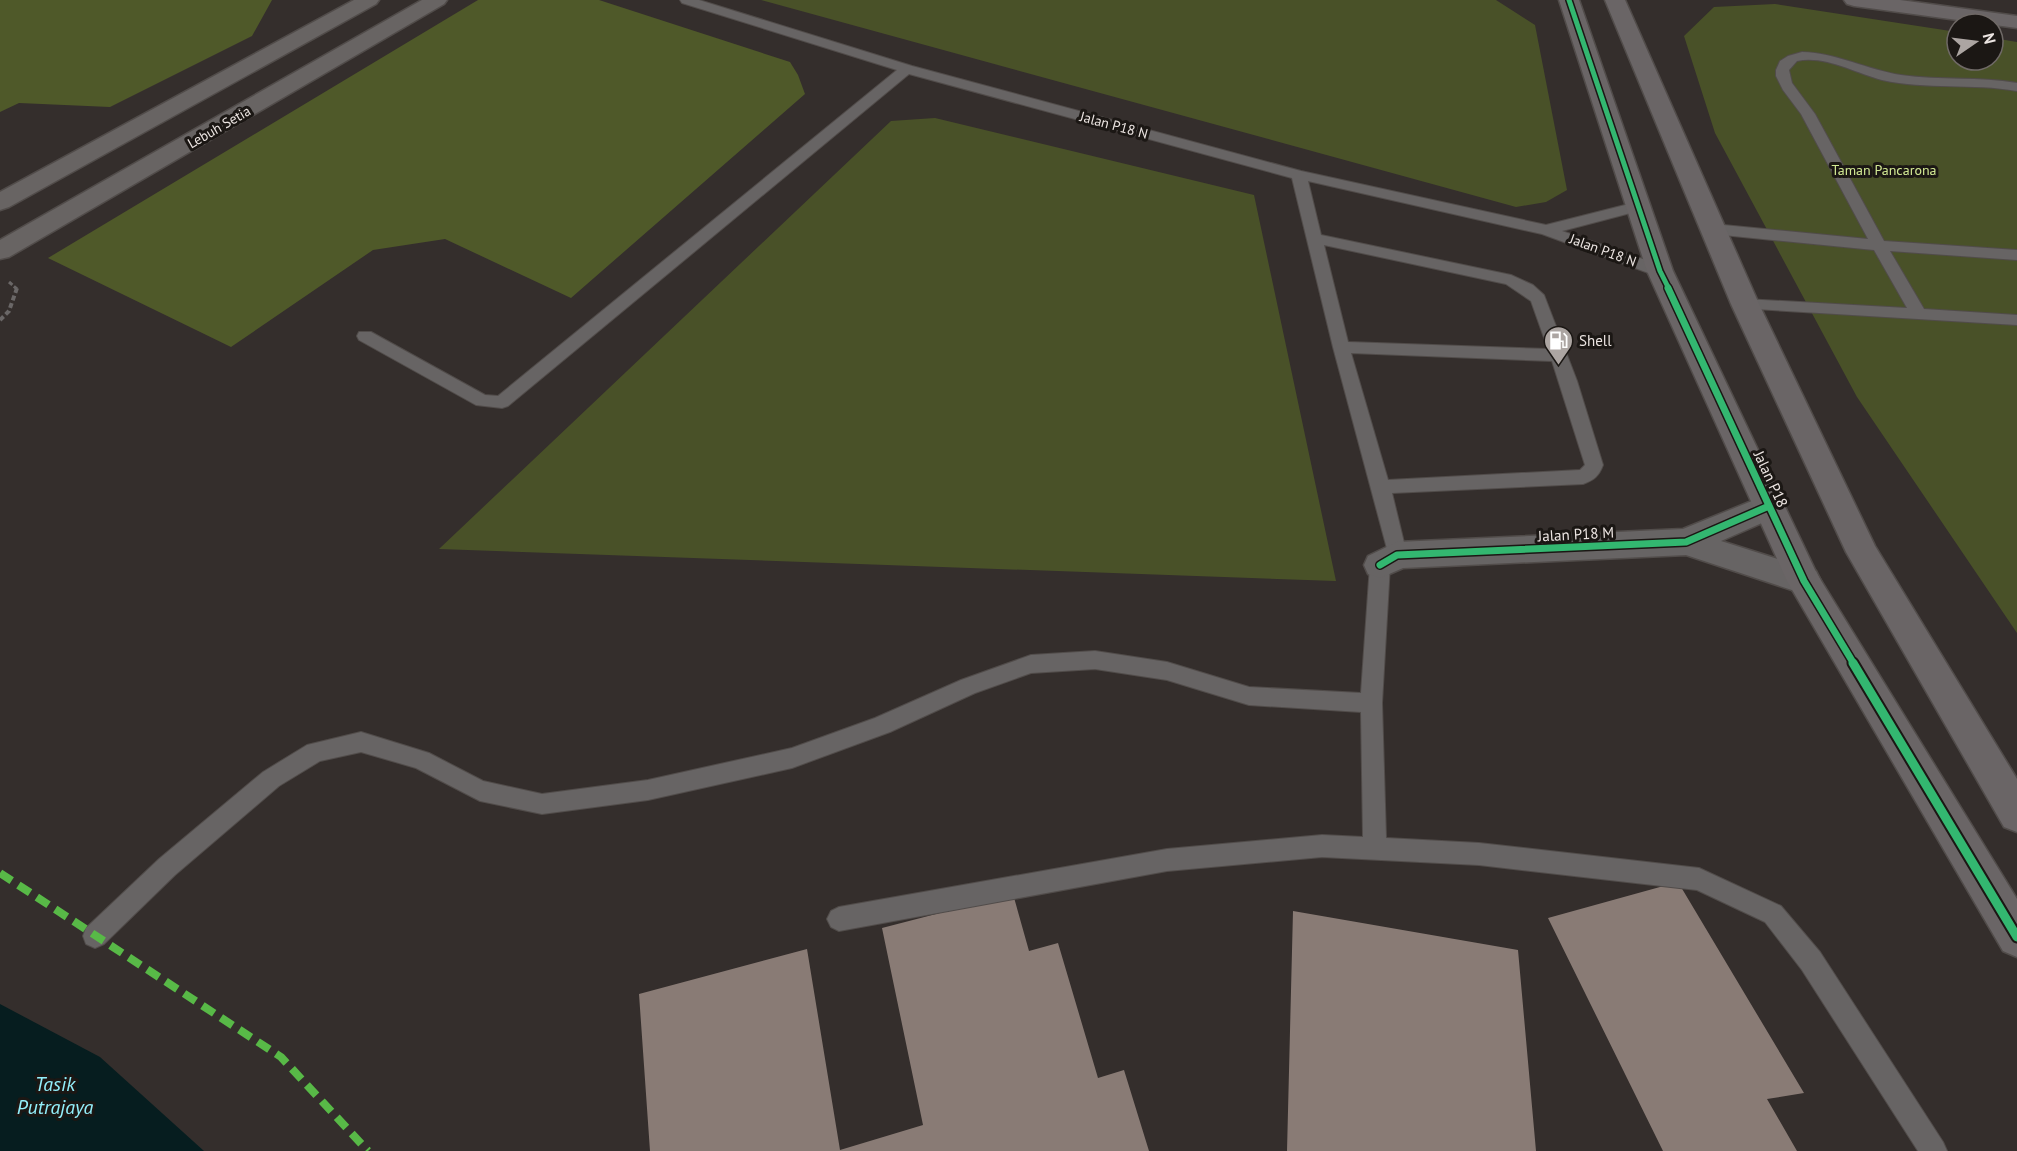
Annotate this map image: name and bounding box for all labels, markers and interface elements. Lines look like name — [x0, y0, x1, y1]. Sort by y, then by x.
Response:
north arrow — [1945, 12, 2005, 72]
text: N — [1979, 31, 2001, 46]
street label: Lebuh Setia — [184, 102, 254, 152]
street label: Jalan P18 N — [1077, 107, 1150, 143]
park label: Taman Pancarona — [1831, 161, 1937, 179]
street label: Jalan P18 N — [1566, 229, 1639, 270]
fuel station icon: Shell — [1542, 324, 1574, 366]
place label: Shell — [1579, 331, 1612, 350]
street label: Jalan P18 — [1749, 447, 1792, 510]
street label: Jalan P18 M — [1536, 523, 1615, 546]
water label: Tasik Putrajaya — [17, 1071, 93, 1120]

